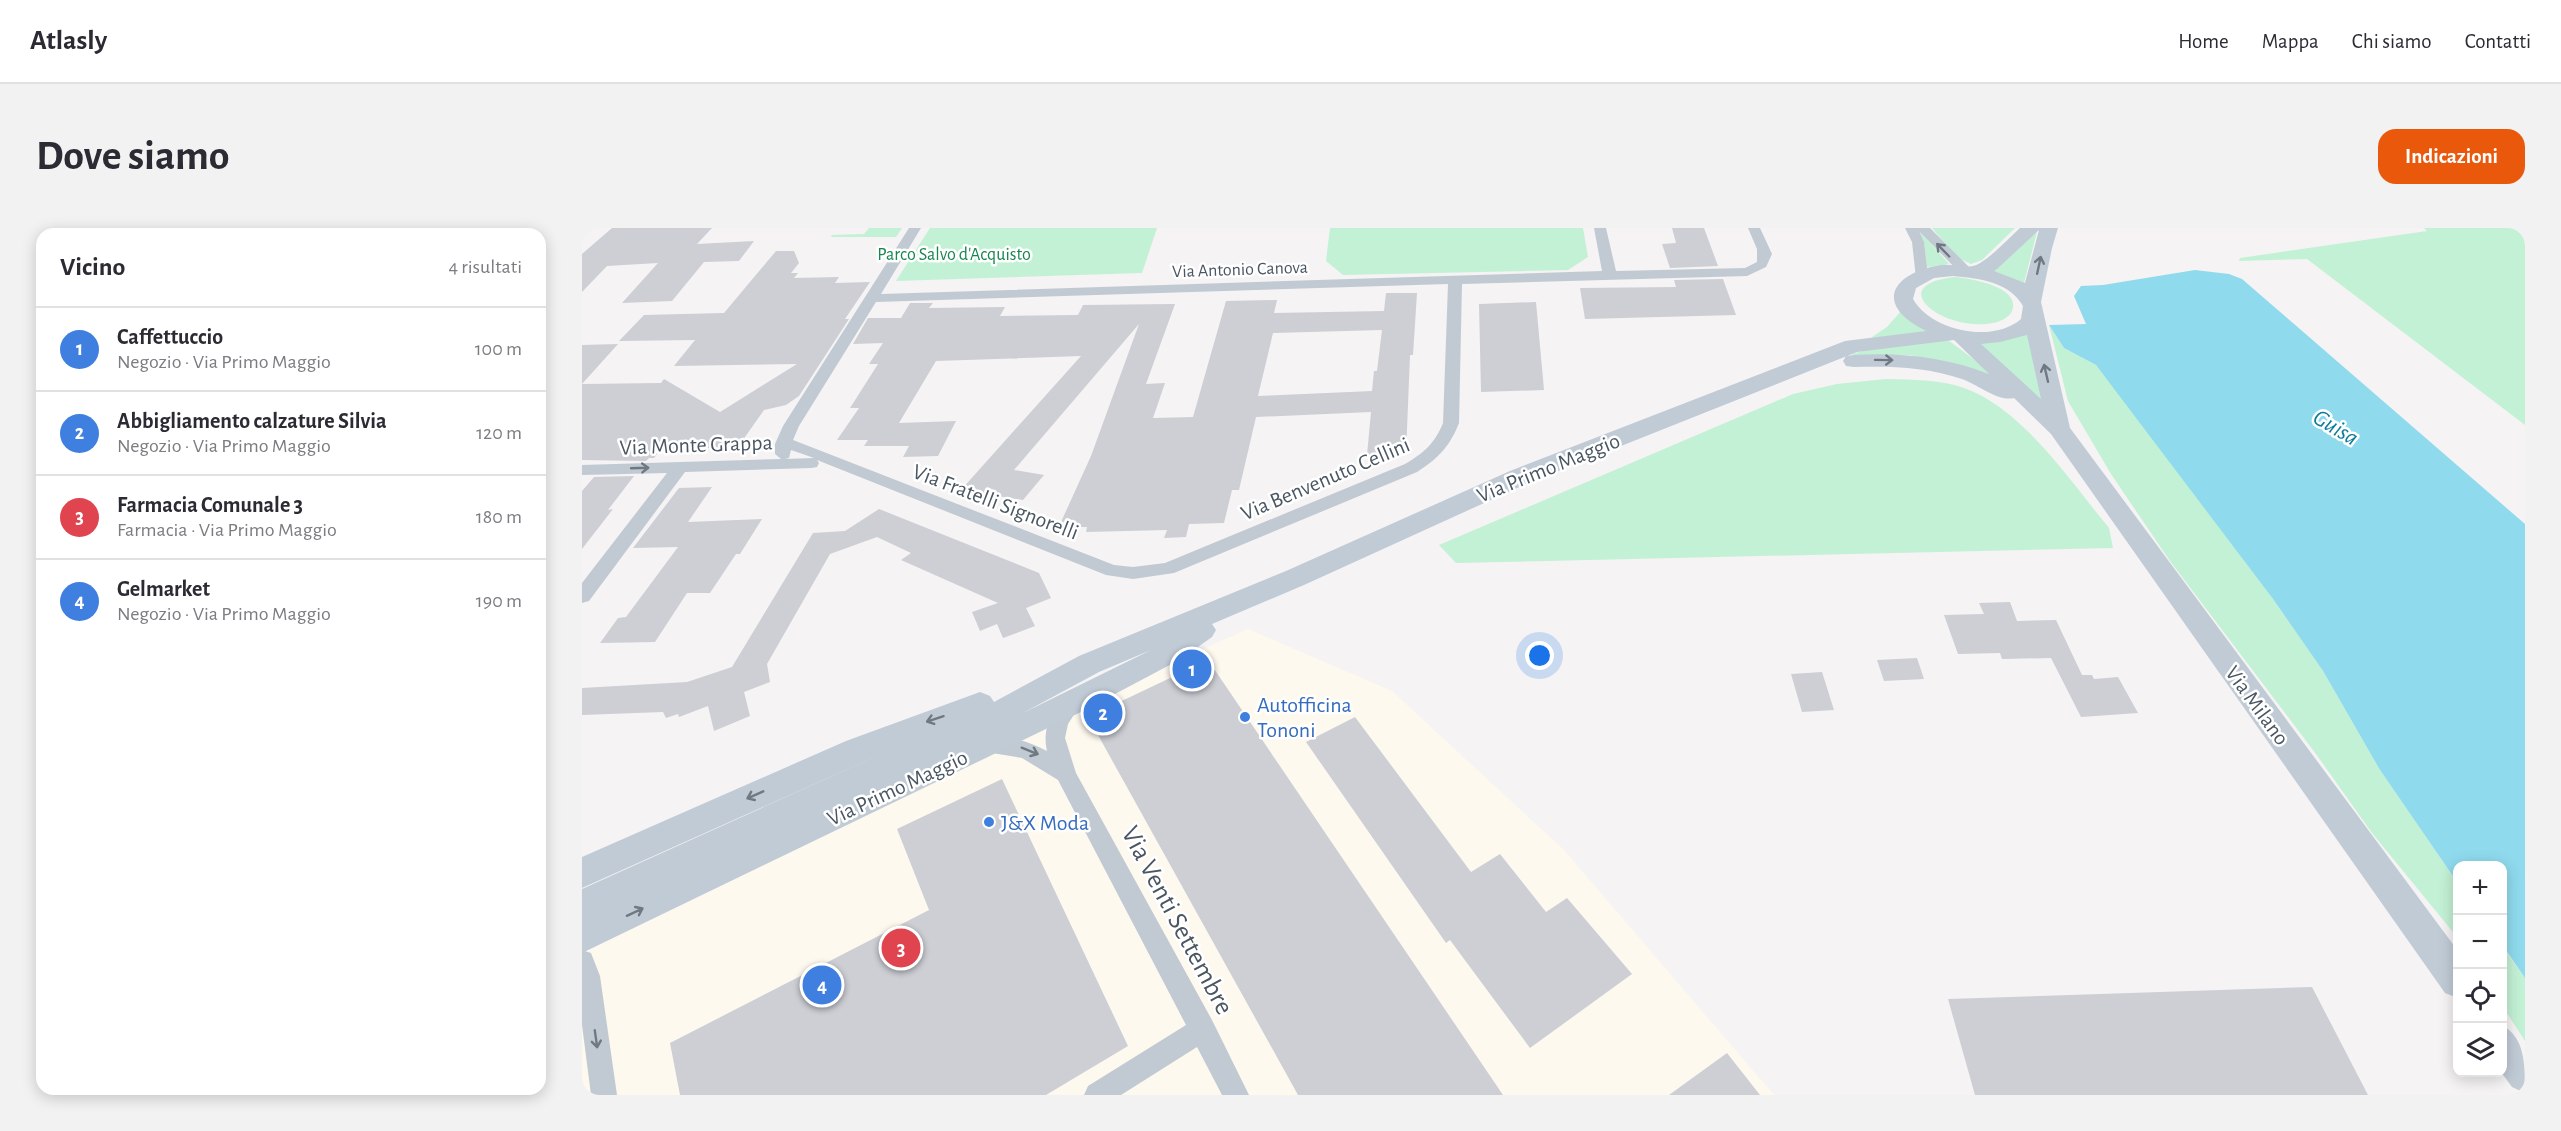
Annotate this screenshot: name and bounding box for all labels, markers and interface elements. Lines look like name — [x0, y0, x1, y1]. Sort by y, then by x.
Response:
text: Atlasly — [30, 27, 107, 55]
text: Home — [2178, 31, 2229, 52]
text: Mappa — [2262, 31, 2319, 52]
text: Chi siamo — [2352, 31, 2432, 52]
text: Contatti — [2465, 31, 2531, 52]
button: Indicazioni — [2378, 129, 2525, 184]
text: Dove siamo — [36, 135, 230, 177]
one-way arrow — [1936, 243, 1950, 258]
park label: Parco Salvo d'Acquisto — [877, 246, 1031, 264]
text: Vicino — [60, 254, 125, 280]
one-way arrow — [2033, 255, 2045, 274]
text: 4 risultati — [448, 257, 522, 277]
street label: Via Antonio Canova — [1172, 259, 1308, 281]
text: Caffettuccio — [117, 326, 223, 348]
text: 1 — [76, 339, 83, 359]
text: 100 m — [475, 339, 522, 359]
text: Negozio · Via Primo Maggio — [117, 352, 331, 372]
one-way arrow — [1873, 354, 1893, 366]
one-way arrow — [2039, 364, 2051, 383]
water label: Guisa — [2309, 405, 2362, 451]
text: Abbigliamento calzature Silvia — [117, 410, 387, 432]
text: 2 — [75, 423, 84, 443]
text: 120 m — [476, 423, 522, 443]
street label: Via Primo Maggio — [1474, 429, 1623, 507]
street label: Via Monte Grappa — [619, 431, 773, 459]
street label: Via Benvenuto Cellini — [1238, 433, 1413, 524]
text: Negozio · Via Primo Maggio — [117, 436, 331, 456]
street label: Via Fratelli Signorelli — [910, 460, 1082, 544]
one-way arrow — [630, 463, 650, 474]
text: Farmacia Comunale 3 — [117, 494, 303, 516]
text: 3 — [75, 507, 84, 527]
text: 180 m — [476, 507, 522, 527]
text: Farmacia · Via Primo Maggio — [117, 520, 337, 540]
text: Gelmarket — [117, 578, 210, 600]
text: 4 — [74, 591, 85, 611]
text: 190 m — [476, 591, 522, 611]
text: Negozio · Via Primo Maggio — [117, 604, 331, 624]
your location — [1525, 641, 1554, 670]
pin: 1 — [1172, 646, 1212, 692]
street label: Via Milano — [2221, 662, 2293, 749]
pin: 2 — [1084, 690, 1122, 736]
place label: Autofficina Tononi — [1257, 694, 1352, 741]
marker: Autofficina Tononi — [1238, 710, 1252, 724]
one-way arrow — [926, 715, 945, 726]
street label: Via Primo Maggio — [824, 746, 971, 830]
one-way arrow — [1020, 746, 1038, 757]
one-way arrow — [747, 790, 765, 801]
place label: J&X Moda — [1001, 812, 1089, 834]
marker: J&X Moda — [982, 815, 996, 829]
street label: Via Venti Settembre — [1117, 822, 1239, 1019]
map controls — [2453, 861, 2507, 1077]
button: + — [2453, 861, 2507, 915]
one-way arrow — [625, 905, 643, 917]
button: − — [2453, 915, 2507, 969]
pin: 3 — [882, 926, 920, 970]
pin: 4 — [802, 962, 842, 1008]
button: locate — [2453, 969, 2507, 1023]
button: layers — [2453, 1023, 2507, 1077]
one-way arrow — [590, 1028, 601, 1048]

